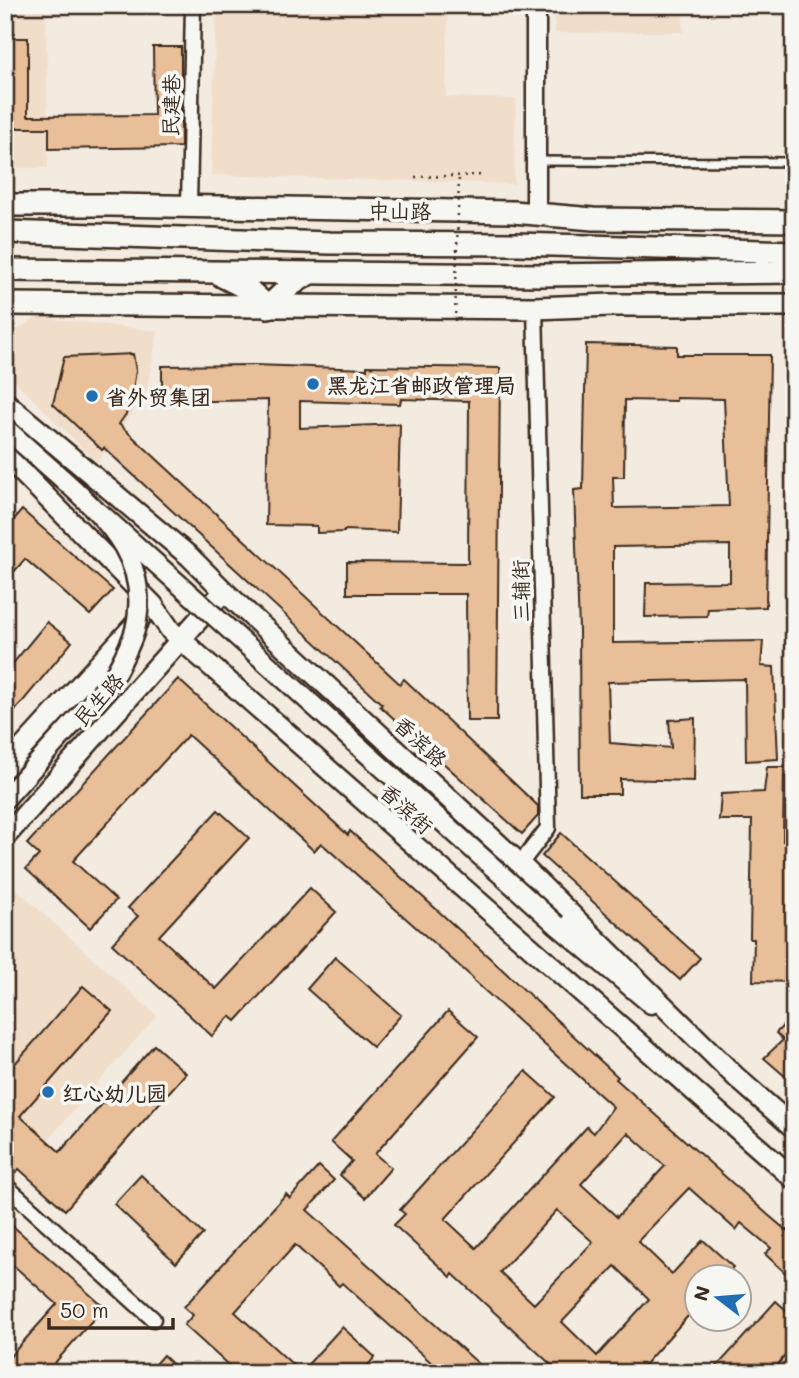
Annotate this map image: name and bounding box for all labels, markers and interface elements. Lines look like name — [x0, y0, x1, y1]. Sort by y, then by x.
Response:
street label: 民建巷 — [156, 73, 184, 137]
street label: 中山路 — [368, 196, 432, 224]
place label: 黑龙江省邮政管理局 — [327, 371, 516, 398]
marker: 黑龙江省邮政管理局 — [305, 376, 321, 392]
place label: 省外贸集团 — [106, 383, 211, 410]
marker: 省外贸集团 — [84, 388, 100, 404]
street label: 三辅街 — [506, 559, 534, 623]
street label: 民生路 — [67, 667, 129, 731]
street label: 香滨路 — [389, 710, 453, 772]
street label: 香滨街 — [375, 777, 439, 839]
place label: 红心幼儿园 — [62, 1079, 167, 1106]
marker: 红心幼儿园 — [40, 1084, 56, 1100]
north arrow — [684, 1262, 754, 1332]
text: N — [687, 1283, 715, 1304]
scale bar — [49, 1287, 173, 1331]
text: 50 m — [60, 1296, 109, 1323]

